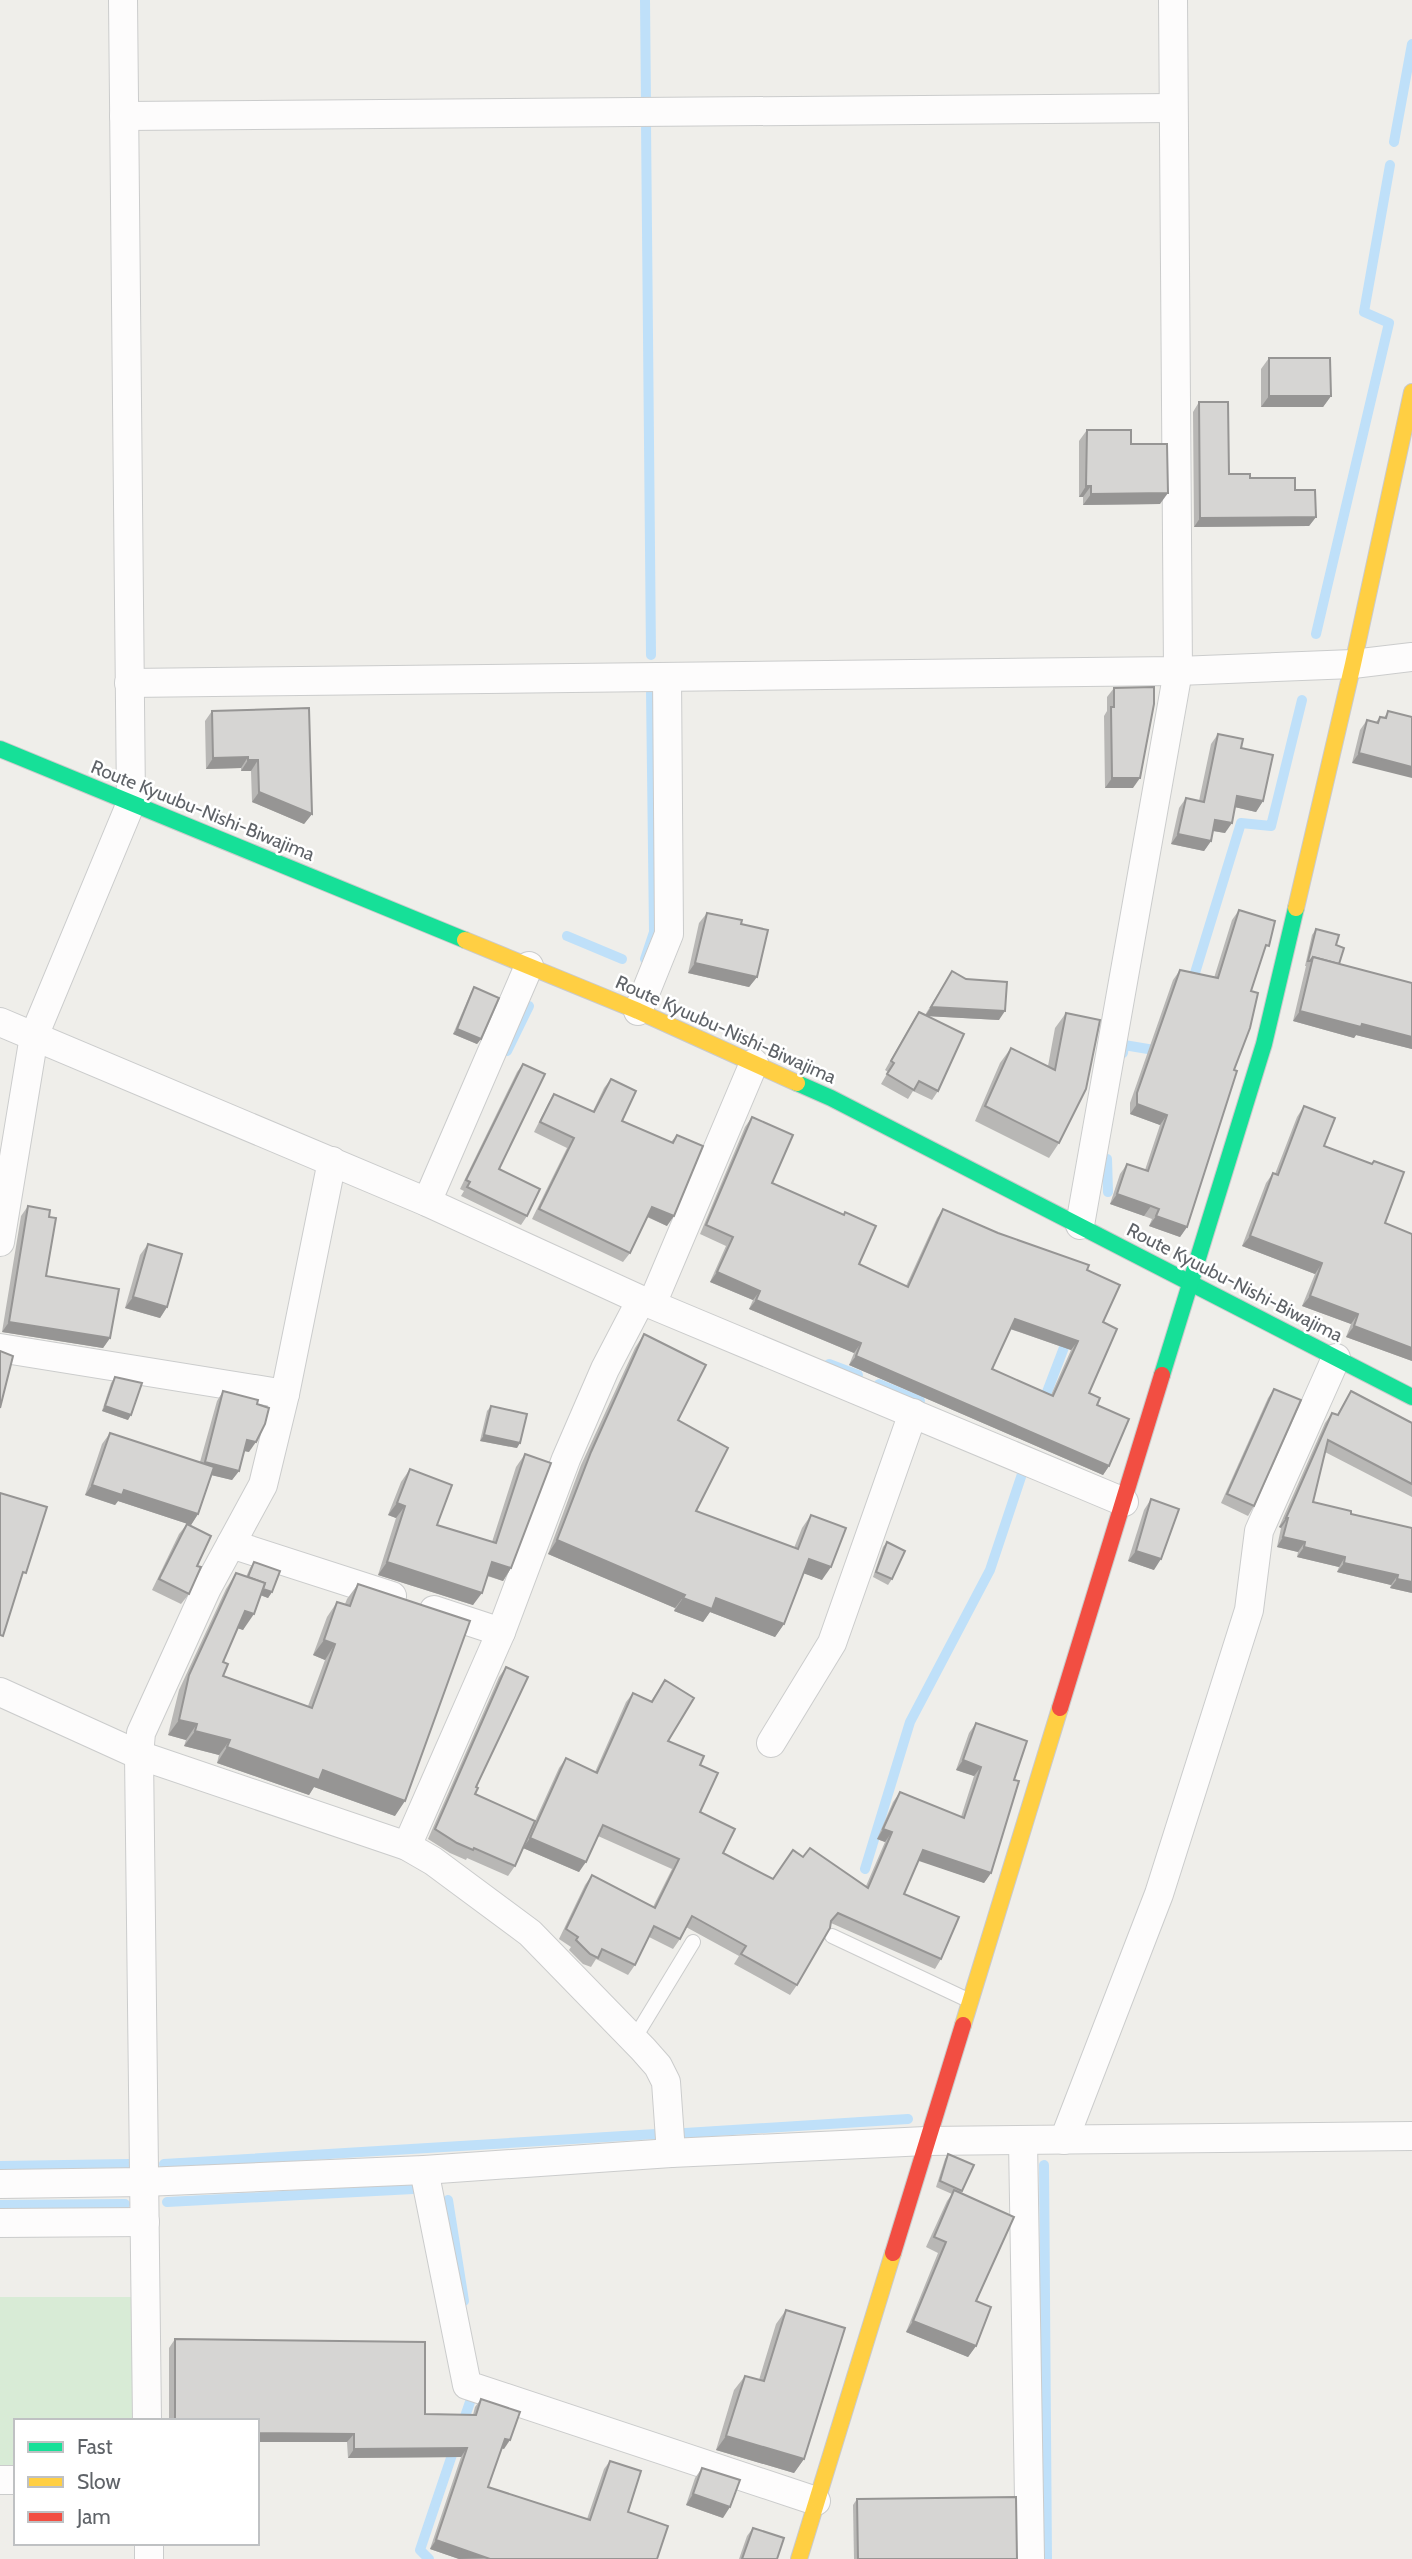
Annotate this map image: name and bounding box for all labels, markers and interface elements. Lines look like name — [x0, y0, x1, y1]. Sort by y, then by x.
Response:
street label: Route Kyuubu-Nishi-Biwajima — [88, 755, 318, 866]
street label: Route Kyuubu-Nishi-Biwajima — [612, 970, 840, 1089]
street label: Route Kyuubu-Nishi-Biwajima — [1123, 1218, 1346, 1347]
legend — [14, 2419, 259, 2545]
text: Fast — [77, 2434, 113, 2459]
text: Slow — [77, 2469, 121, 2494]
text: Jam — [76, 2504, 111, 2529]

